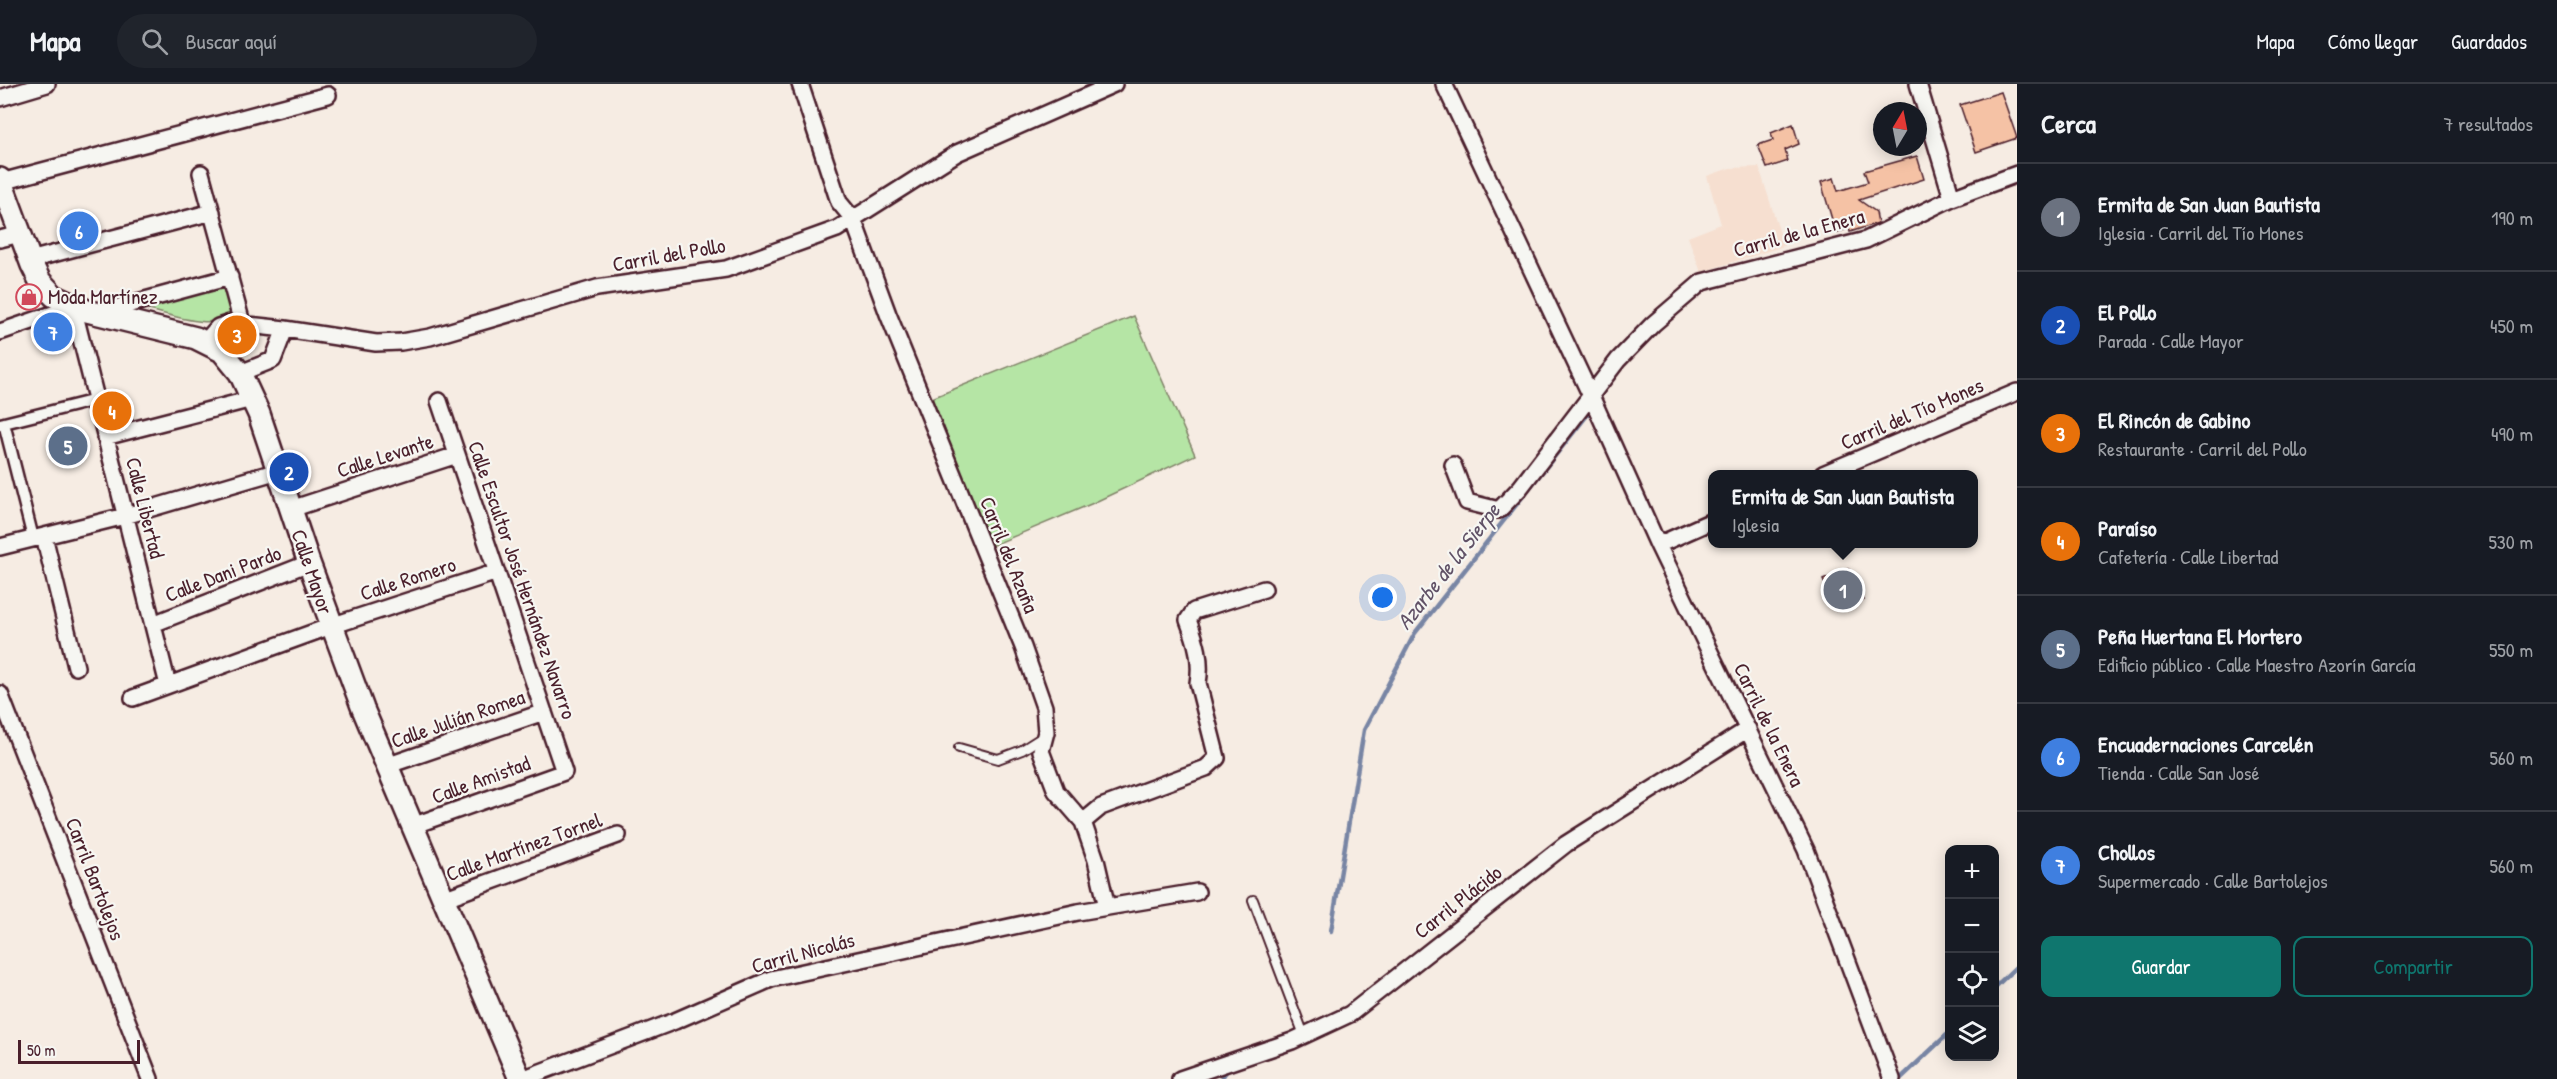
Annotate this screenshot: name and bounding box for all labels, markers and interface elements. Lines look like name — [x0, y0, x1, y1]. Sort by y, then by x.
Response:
search box — [117, 14, 537, 68]
text: Mapa — [30, 22, 81, 60]
icon: search — [138, 25, 171, 58]
text: Buscar aquí — [186, 26, 277, 56]
text: Mapa — [2256, 27, 2294, 56]
text: Cómo llegar — [2327, 27, 2418, 56]
text: Guardados — [2451, 27, 2527, 56]
north arrow — [1873, 102, 1927, 156]
text: Cerca — [2041, 106, 2096, 141]
text: 7 resultados — [2444, 110, 2533, 137]
text: Ermita de San Juan Bautista — [2098, 189, 2320, 219]
street label: Carril de la Enera — [1730, 201, 1868, 264]
text: 1 — [2057, 204, 2064, 231]
text: 190 m — [2491, 204, 2533, 231]
pin: 6 — [60, 208, 98, 254]
text: Iglesia · Carril del Tío Mones — [2098, 219, 2304, 246]
street label: Carril del Pollo — [610, 230, 728, 279]
shop icon: Moda Martínez — [14, 282, 44, 312]
place label: Moda Martínez — [48, 282, 158, 311]
text: El Pollo — [2098, 297, 2156, 327]
pin: 7 — [34, 310, 72, 354]
pin: 3 — [218, 312, 256, 358]
text: 2 — [2056, 312, 2065, 339]
text: 450 m — [2490, 312, 2533, 339]
text: Parada · Calle Mayor — [2098, 327, 2244, 354]
street label: Carril del Tío Mones — [1836, 370, 1988, 457]
pin: 4 — [92, 388, 132, 434]
text: El Rincón de Gabino — [2098, 405, 2250, 435]
text: 3 — [2056, 420, 2065, 447]
text: 490 m — [2491, 420, 2533, 447]
pin: 5 — [48, 424, 88, 469]
street label: Calle Levante — [333, 426, 437, 485]
text: Restaurante · Carril del Pollo — [2098, 435, 2307, 462]
street label: Calle Escultor José Hernández Navarro — [461, 437, 584, 723]
pin: 2 — [270, 450, 308, 494]
street label: Calle Libertad — [119, 454, 172, 561]
popup — [1708, 470, 1978, 548]
text: Ermita de San Juan Bautista — [1732, 481, 1954, 511]
street label: Carril del Azaña — [973, 492, 1046, 617]
water label: Azarbe de la Sierpe — [1389, 496, 1508, 635]
text: Iglesia — [1732, 511, 1779, 538]
text: Paraíso — [2098, 513, 2157, 543]
street label: Calle Mayor — [284, 525, 341, 618]
text: 4 — [2057, 528, 2064, 555]
text: 530 m — [2488, 528, 2533, 555]
street label: Calle Dani Pardo — [161, 538, 285, 609]
text: Cafetería · Calle Libertad — [2098, 543, 2278, 570]
street label: Calle Romero — [356, 549, 459, 608]
pin: 1 — [1824, 568, 1862, 612]
your location — [1368, 583, 1397, 612]
text: Peña Huertana El Mortero — [2098, 621, 2302, 651]
text: 5 — [2056, 636, 2065, 663]
text: 550 m — [2489, 636, 2533, 663]
text: Edificio público · Calle Maestro Azorín García — [2098, 651, 2416, 678]
street label: Carril de la Enera — [1727, 658, 1812, 792]
street label: Calle Julián Romea — [387, 682, 529, 755]
text: Encuadernaciones Carcelén — [2098, 729, 2314, 759]
text: 6 — [2057, 744, 2064, 771]
text: 560 m — [2489, 744, 2533, 771]
street label: Calle Amistad — [427, 748, 534, 811]
text: Tienda · Calle San José — [2098, 759, 2259, 786]
street label: Calle Martínez Tornel — [442, 805, 606, 888]
street label: Carril Bartolejos — [59, 813, 132, 944]
text: Chollos — [2098, 837, 2155, 867]
map controls — [1945, 845, 1999, 1061]
button: + — [1945, 845, 1999, 899]
text: 7 — [2056, 852, 2065, 879]
text: 560 m — [2489, 852, 2533, 879]
street label: Carril Plácido — [1408, 858, 1508, 945]
text: Supermercado · Calle Bartolejos — [2098, 867, 2328, 894]
button: − — [1945, 899, 1999, 953]
street label: Carril Nicolás — [748, 925, 858, 980]
button: Guardar — [2041, 936, 2281, 997]
button: Compartir — [2293, 936, 2533, 997]
button: locate — [1945, 953, 1999, 1007]
button: layers — [1945, 1007, 1999, 1061]
scale bar — [18, 1037, 140, 1064]
text: 50 m — [27, 1039, 56, 1061]

